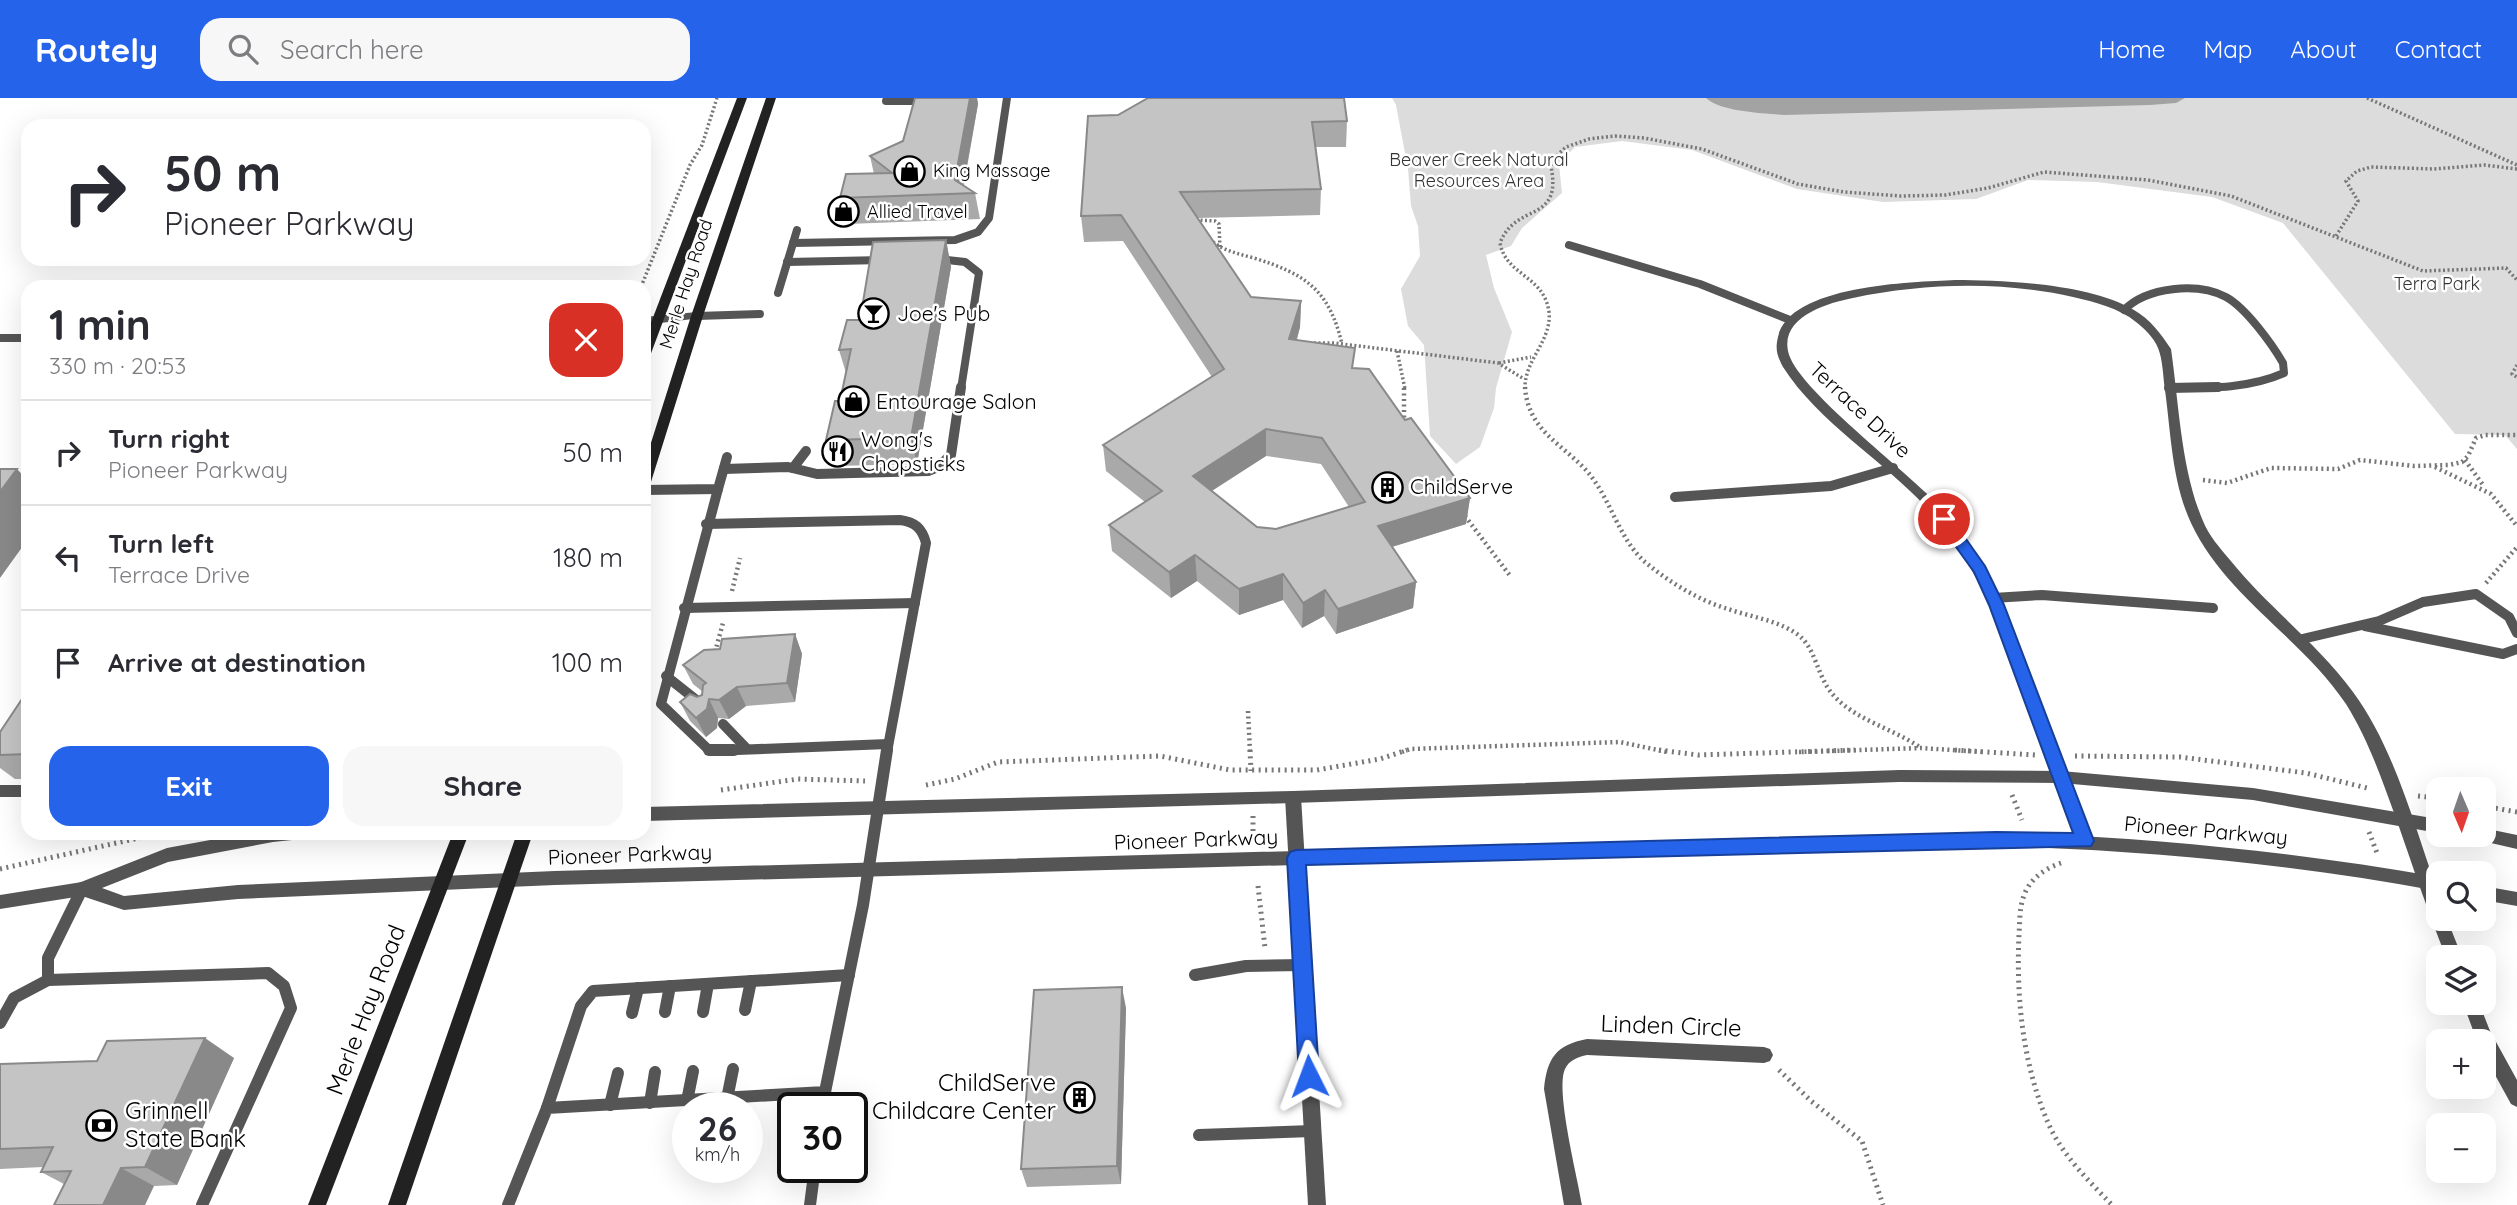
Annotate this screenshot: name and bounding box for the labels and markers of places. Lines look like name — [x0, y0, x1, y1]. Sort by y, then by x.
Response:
shop icon: King Massage — [893, 154, 927, 188]
place label: King Massage — [933, 159, 1050, 182]
shop icon: Allied Travel — [827, 195, 861, 229]
place label: Allied Travel — [867, 200, 968, 223]
bar icon: Joe's Pub — [857, 297, 891, 331]
place label: Joe's Pub — [897, 300, 990, 326]
shop icon: Entourage Salon — [836, 385, 870, 419]
place label: Entourage Salon — [876, 388, 1037, 414]
place label: Wong's Chopsticks — [861, 426, 965, 476]
restaurant icon: Wong's Chopsticks — [821, 435, 855, 469]
building icon: ChildServe — [1370, 470, 1404, 504]
place label: ChildServe — [1410, 473, 1513, 499]
pin — [1914, 489, 1974, 549]
place label: ChildServe Childcare Center — [872, 1067, 1056, 1125]
building icon: ChildServe Childcare Center — [1062, 1080, 1096, 1114]
place label: Grinnell State Bank — [125, 1095, 246, 1153]
bank icon: Grinnell State Bank — [85, 1108, 119, 1142]

